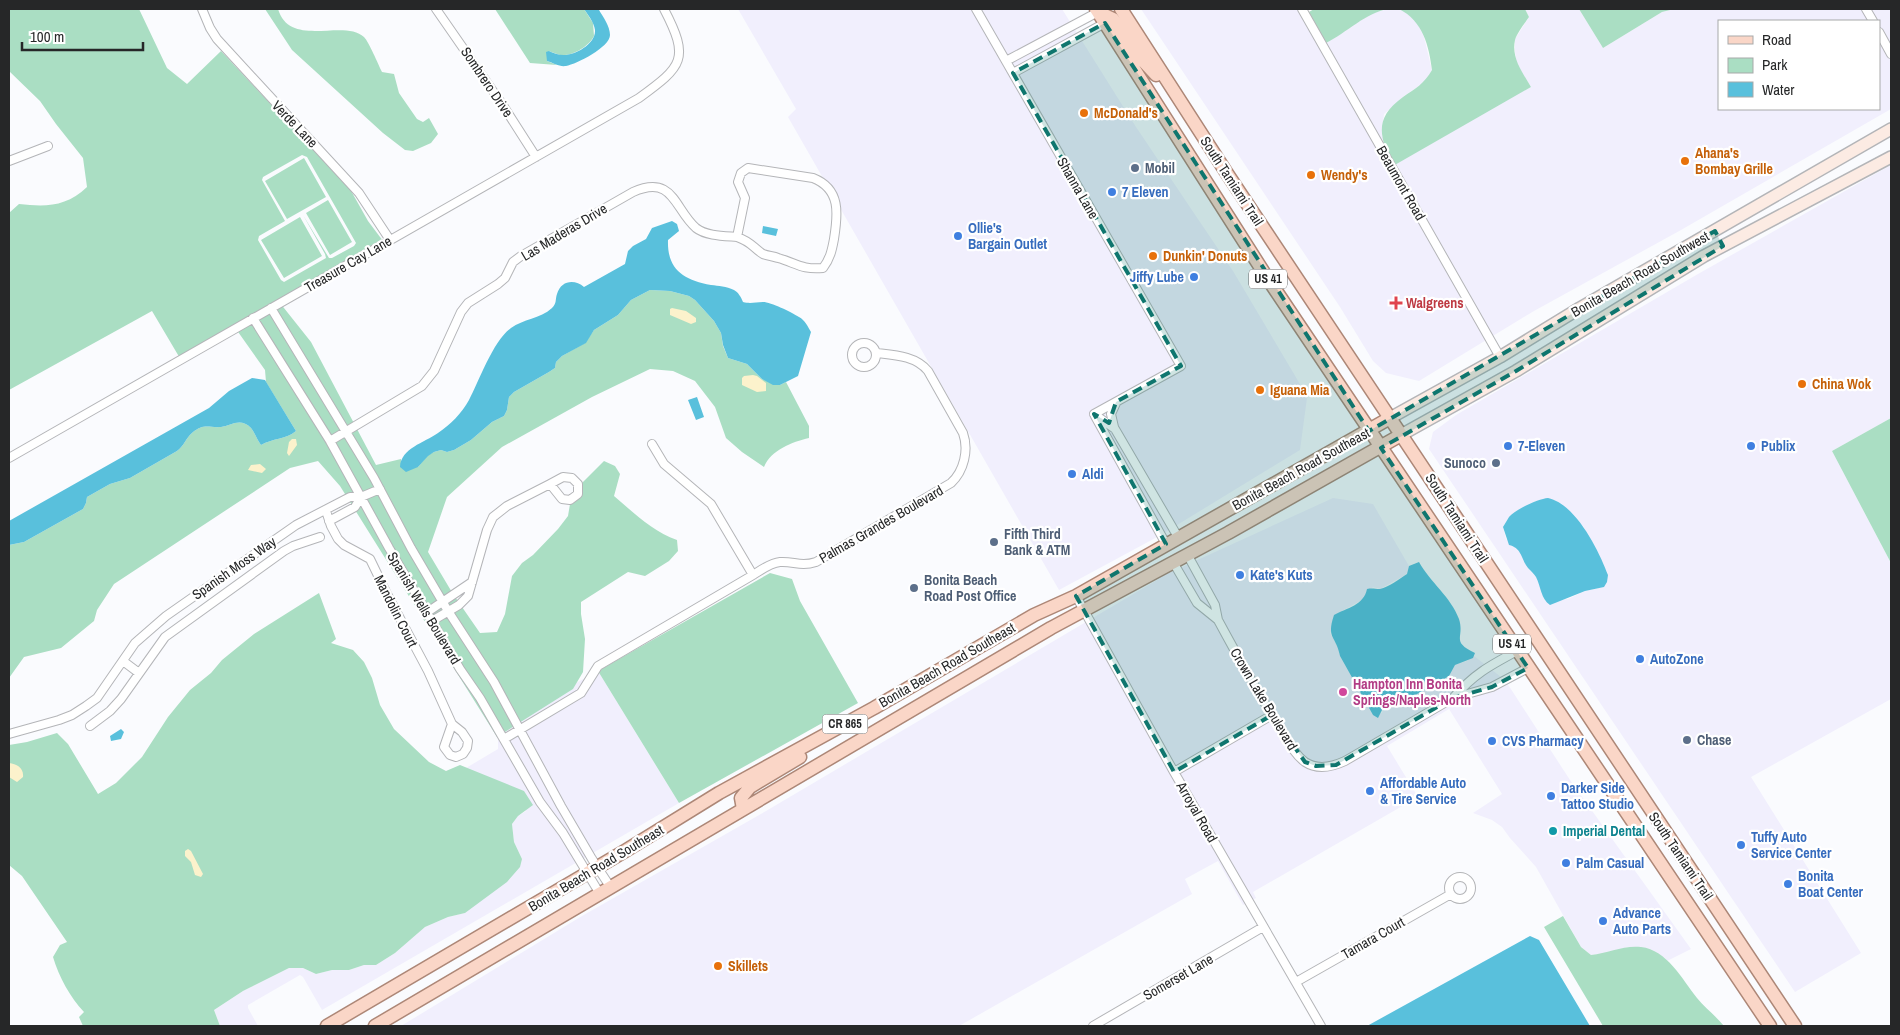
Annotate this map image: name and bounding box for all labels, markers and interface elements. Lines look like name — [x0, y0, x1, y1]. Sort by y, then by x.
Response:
scale bar — [22, 20, 144, 52]
legend — [1718, 20, 1880, 110]
text: 100 m — [30, 26, 64, 47]
text: Road — [1762, 29, 1791, 50]
street label: Sombrero Drive — [457, 43, 517, 121]
text: Park — [1762, 54, 1788, 75]
text: Water — [1762, 79, 1794, 100]
street label: Verde Lane — [268, 97, 322, 151]
place label: McDonald's — [1094, 104, 1158, 122]
marker: McDonald's — [1078, 107, 1090, 119]
street label: South Tamiami Trail — [1196, 133, 1268, 229]
street label: Beaumont Road — [1372, 143, 1430, 223]
place label: Ahana's Bombay Grille — [1695, 144, 1773, 178]
street label: Shanna Lane — [1053, 154, 1103, 222]
marker: Ahana's Bombay Grille — [1679, 155, 1691, 167]
place label: Mobil — [1145, 159, 1175, 177]
marker: Mobil — [1129, 162, 1141, 174]
place label: Wendy's — [1321, 166, 1368, 184]
marker: Wendy's — [1305, 169, 1317, 181]
place label: 7 Eleven — [1122, 183, 1169, 201]
marker: 7 Eleven — [1106, 186, 1118, 198]
street label: Las Maderas Drive — [518, 199, 610, 265]
place label: Ollie's Bargain Outlet — [968, 219, 1047, 253]
street label: Bonita Beach Road Southwest — [1568, 227, 1712, 321]
marker: Ollie's Bargain Outlet — [952, 230, 964, 242]
street label: Treasure Cay Lane — [301, 232, 395, 296]
place label: Dunkin' Donuts — [1163, 247, 1247, 265]
marker: Dunkin' Donuts — [1147, 250, 1159, 262]
place label: Jiffy Lube — [1130, 268, 1184, 286]
road number: US 41 — [1249, 270, 1287, 288]
marker: Jiffy Lube — [1188, 271, 1200, 283]
place label: Walgreens — [1406, 294, 1464, 312]
marker: Walgreens — [1390, 297, 1402, 309]
place label: China Wok — [1812, 375, 1872, 393]
marker: China Wok — [1796, 378, 1808, 390]
place label: Iguana Mia — [1270, 381, 1330, 399]
marker: Iguana Mia — [1254, 384, 1266, 396]
street label: Bonita Beach Road Southeast — [1229, 424, 1373, 514]
place label: 7-Eleven — [1518, 437, 1565, 455]
place label: Publix — [1761, 437, 1796, 455]
marker: 7-Eleven — [1502, 440, 1514, 452]
marker: Publix — [1745, 440, 1757, 452]
place label: Sunoco — [1444, 454, 1486, 472]
marker: Sunoco — [1490, 457, 1502, 469]
place label: Aldi — [1082, 465, 1104, 483]
marker: Aldi — [1066, 468, 1078, 480]
street label: South Tamiami Trail — [1421, 470, 1493, 566]
street label: Palmas Grandes Boulevard — [816, 481, 946, 567]
place label: Fifth Third Bank & ATM — [1004, 525, 1070, 559]
street label: Spanish Moss Way — [189, 532, 280, 604]
marker: Fifth Third Bank & ATM — [988, 536, 1000, 548]
street label: Spanish Wells Boulevard — [383, 548, 465, 668]
place label: Kate's Kuts — [1250, 566, 1313, 584]
marker: Kate's Kuts — [1234, 569, 1246, 581]
place label: Bonita Beach Road Post Office — [924, 571, 1017, 605]
street label: Mandolin Court — [370, 572, 422, 650]
marker: Bonita Beach Road Post Office — [908, 582, 920, 594]
street label: Bonita Beach Road Southeast — [876, 619, 1018, 711]
road number: US 41 — [1493, 634, 1531, 654]
street label: Crown Lake Boulevard — [1226, 645, 1302, 753]
place label: AutoZone — [1650, 650, 1704, 668]
marker: AutoZone — [1634, 653, 1646, 665]
place label: Hampton Inn Bonita Springs/Naples-North — [1353, 675, 1471, 709]
marker: Hampton Inn Bonita Springs/Naples-North — [1337, 686, 1349, 698]
road number: CR 865 — [822, 714, 868, 734]
place label: Chase — [1697, 731, 1731, 749]
place label: CVS Pharmacy — [1502, 732, 1584, 750]
marker: Chase — [1681, 734, 1693, 746]
marker: CVS Pharmacy — [1486, 735, 1498, 747]
place label: Affordable Auto & Tire Service — [1380, 774, 1466, 808]
street label: Arroyal Road — [1172, 778, 1222, 846]
place label: Darker Side Tattoo Studio — [1561, 779, 1634, 813]
marker: Affordable Auto & Tire Service — [1364, 785, 1376, 797]
marker: Darker Side Tattoo Studio — [1545, 790, 1557, 802]
street label: South Tamiami Trail — [1645, 808, 1717, 904]
street label: Bonita Beach Road Southeast — [525, 821, 667, 915]
place label: Imperial Dental — [1563, 822, 1645, 840]
marker: Imperial Dental — [1547, 825, 1559, 837]
place label: Tuffy Auto Service Center — [1751, 828, 1832, 862]
marker: Tuffy Auto Service Center — [1735, 839, 1747, 851]
place label: Palm Casual — [1576, 854, 1644, 872]
marker: Palm Casual — [1560, 857, 1572, 869]
place label: Bonita Boat Center — [1798, 867, 1864, 901]
marker: Bonita Boat Center — [1782, 878, 1794, 890]
place label: Advance Auto Parts — [1613, 904, 1671, 938]
street label: Tamara Court — [1338, 913, 1408, 963]
marker: Advance Auto Parts — [1597, 915, 1609, 927]
street label: Somerset Lane — [1140, 950, 1216, 1004]
place label: Skillets — [728, 957, 768, 975]
marker: Skillets — [712, 960, 724, 972]

